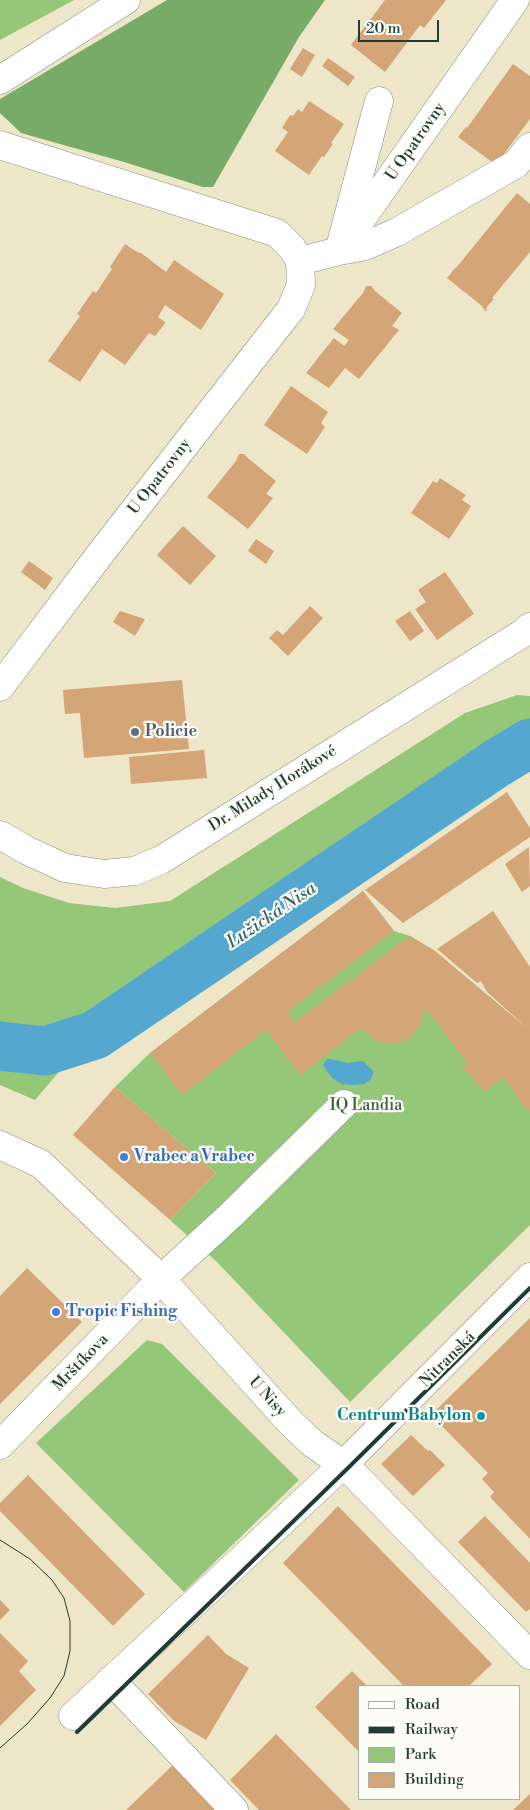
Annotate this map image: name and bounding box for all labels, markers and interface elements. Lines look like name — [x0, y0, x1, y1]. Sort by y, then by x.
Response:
scale bar — [360, 10, 441, 42]
text: 20 m — [366, 19, 401, 38]
street label: U Opatrovny — [382, 99, 450, 185]
street label: U Opatrovny — [124, 435, 196, 519]
place label: Policie — [145, 722, 197, 742]
marker: Policie — [129, 726, 141, 738]
street label: Dr. Milady Horákové — [205, 742, 341, 836]
water label: Lužická Nisa — [223, 878, 321, 954]
park label: IQ Landia — [330, 1096, 402, 1116]
place label: Vrabec a Vrabec — [134, 1147, 255, 1167]
marker: Vrabec a Vrabec — [118, 1151, 130, 1163]
place label: Tropic Fishing — [66, 1302, 177, 1322]
marker: Tropic Fishing — [50, 1306, 62, 1318]
street label: Nitranská — [416, 1328, 480, 1392]
street label: Mrštíkova — [49, 1330, 113, 1396]
street label: U Nisy — [244, 1373, 290, 1421]
place label: Centrum Babylon — [337, 1406, 471, 1426]
marker: Centrum Babylon — [475, 1410, 487, 1422]
legend — [358, 1685, 520, 1800]
text: Road — [405, 1695, 440, 1714]
text: Railway — [405, 1720, 458, 1739]
text: Park — [405, 1745, 436, 1764]
text: Building — [405, 1770, 464, 1789]

